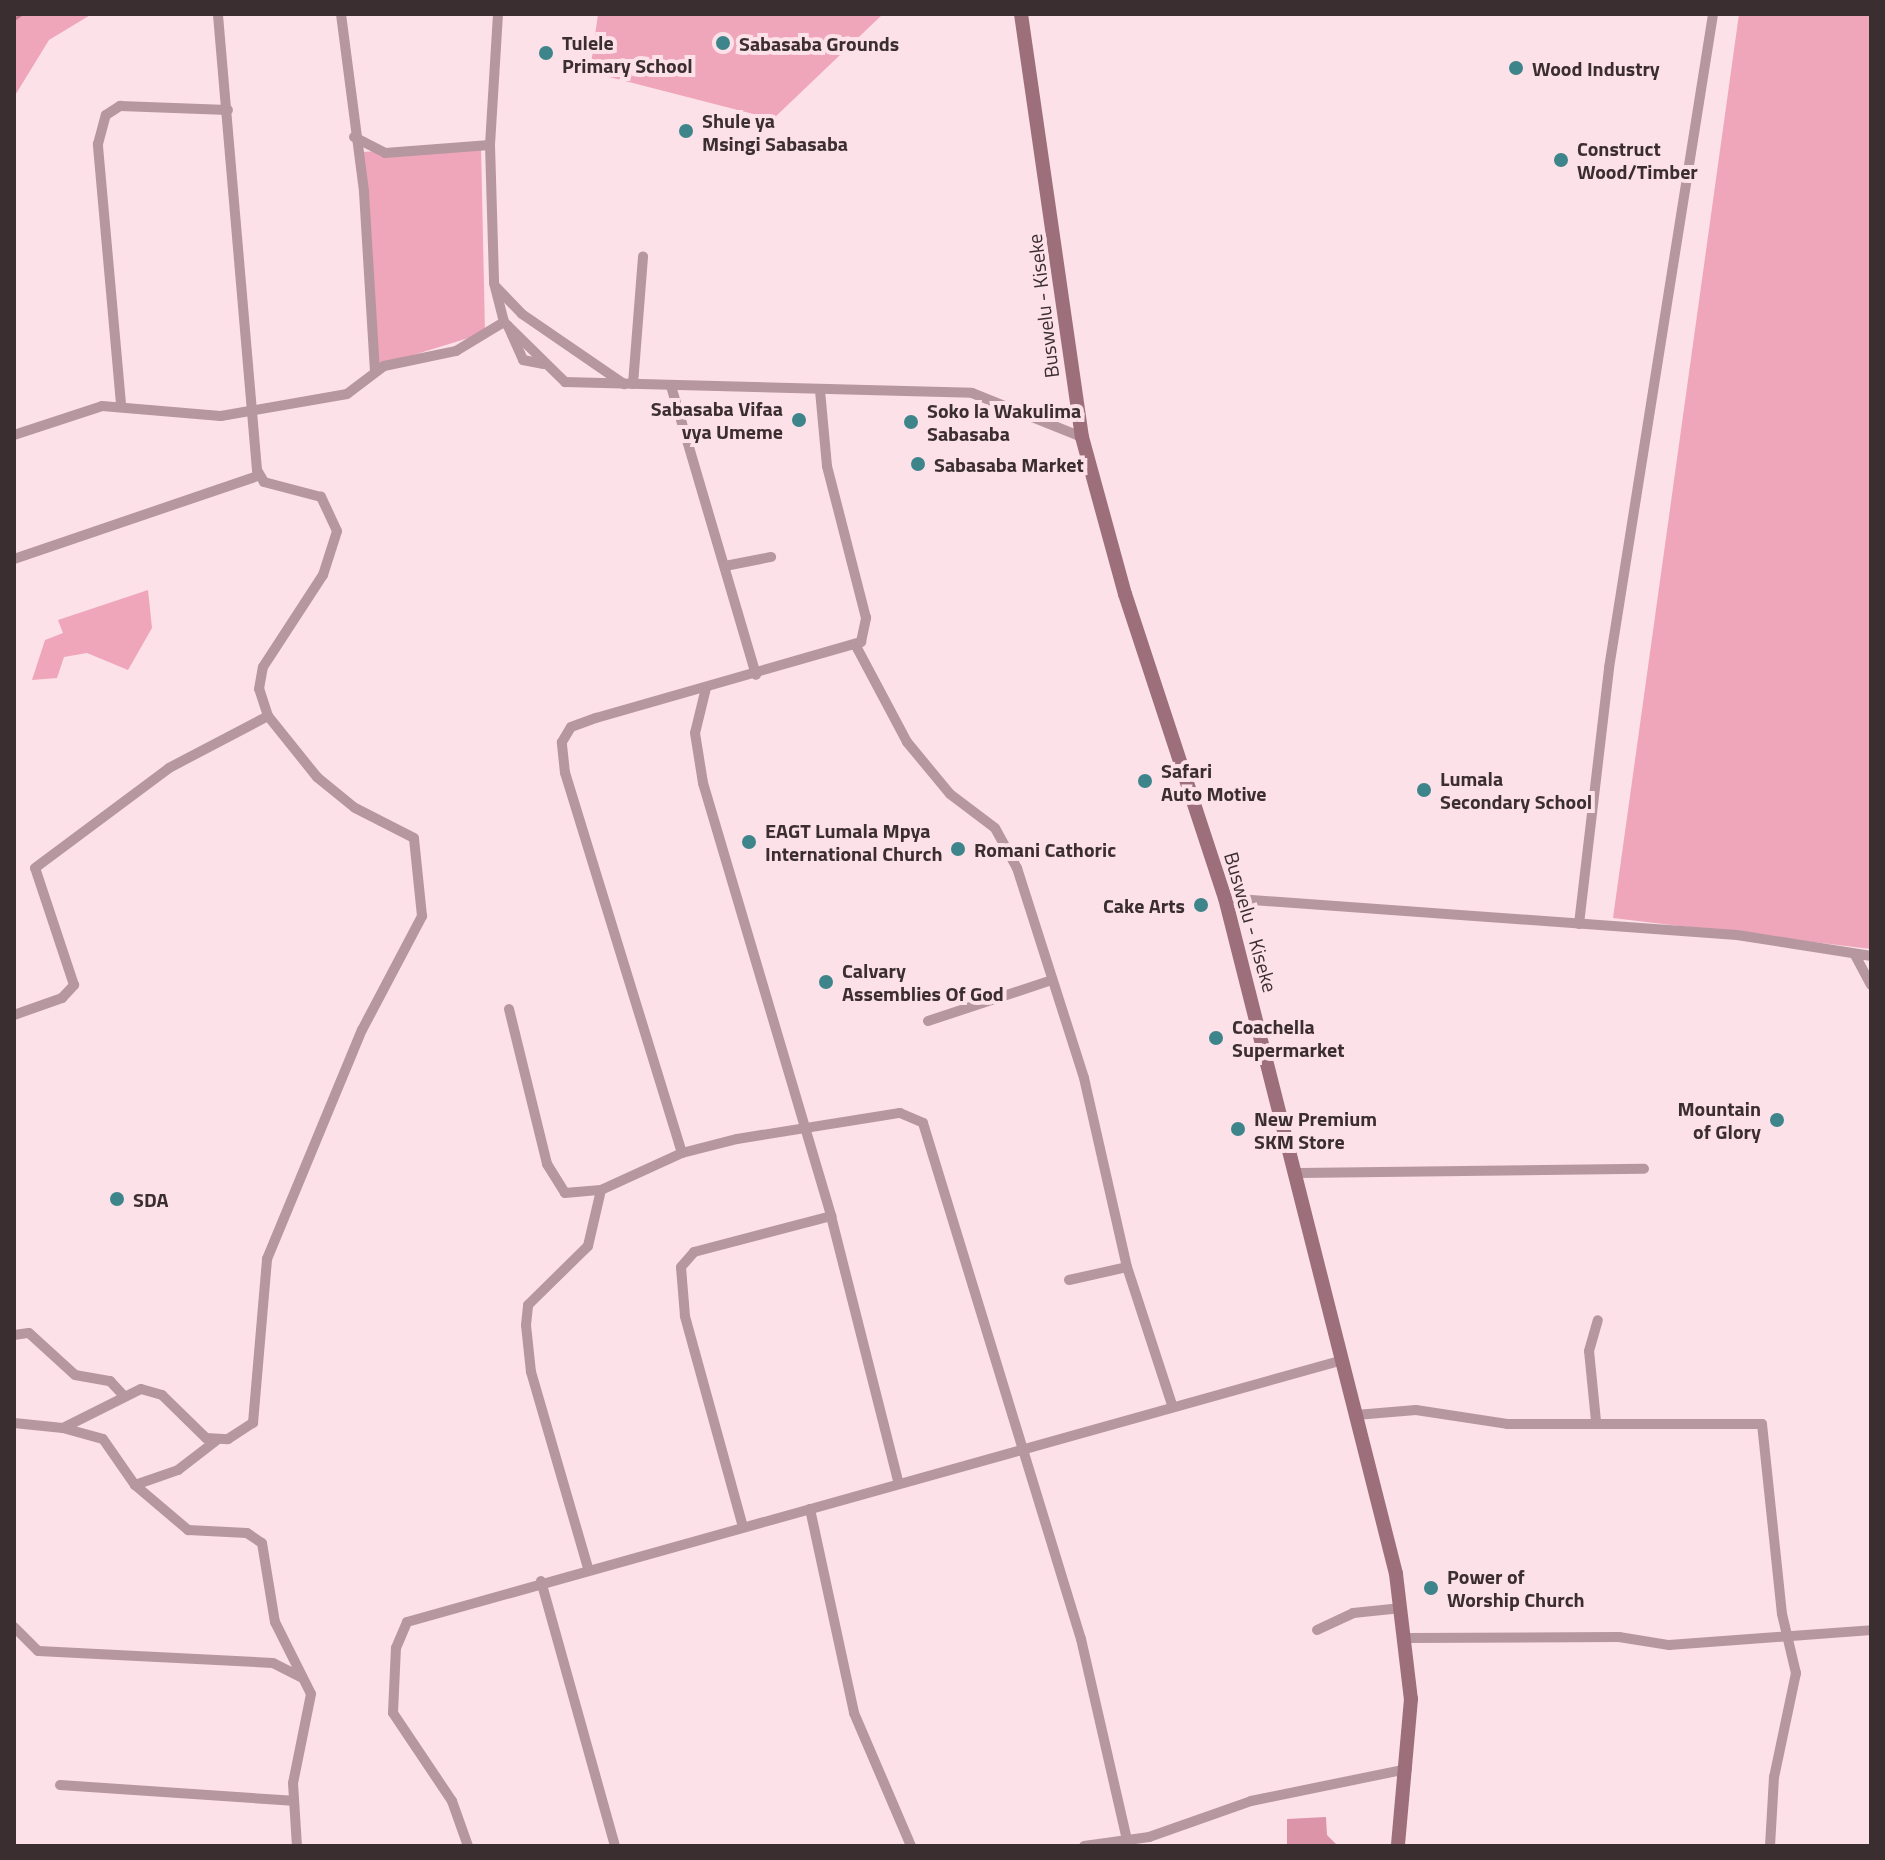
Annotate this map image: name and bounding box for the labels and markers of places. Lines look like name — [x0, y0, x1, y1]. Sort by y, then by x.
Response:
place label: Tulele Primary School — [562, 30, 693, 77]
place label: Sabasaba Grounds — [739, 31, 899, 55]
marker: Sabasaba Grounds — [714, 34, 732, 52]
marker: Tulele Primary School — [537, 44, 555, 62]
place label: Wood Industry — [1532, 56, 1660, 80]
marker: Wood Industry — [1507, 59, 1525, 77]
place label: Shule ya Msingi Sabasaba — [702, 108, 848, 155]
marker: Shule ya Msingi Sabasaba — [677, 122, 695, 140]
place label: Construct Wood/Timber — [1577, 136, 1698, 183]
marker: Construct Wood/Timber — [1552, 151, 1570, 169]
place label: Sabasaba Vifaa vya Umeme — [651, 396, 783, 443]
place label: Soko la Wakulima Sabasaba — [927, 398, 1081, 445]
marker: Sabasaba Vifaa vya Umeme — [790, 411, 808, 429]
marker: Soko la Wakulima Sabasaba — [902, 413, 920, 431]
place label: Sabasaba Market — [934, 452, 1084, 476]
marker: Sabasaba Market — [909, 455, 927, 473]
place label: Safari Auto Motive — [1161, 758, 1267, 805]
place label: Lumala Secondary School — [1440, 766, 1592, 813]
marker: Safari Auto Motive — [1136, 772, 1154, 790]
marker: Lumala Secondary School — [1415, 781, 1433, 799]
place label: EAGT Lumala Mpya International Church — [765, 818, 943, 865]
marker: EAGT Lumala Mpya International Church — [740, 833, 758, 851]
place label: Romani Cathoric — [974, 837, 1116, 861]
marker: Romani Cathoric — [949, 840, 967, 858]
place label: Cake Arts — [1103, 893, 1185, 917]
marker: Cake Arts — [1192, 896, 1210, 914]
place label: Calvary Assemblies Of God — [842, 958, 1004, 1005]
marker: Calvary Assemblies Of God — [817, 973, 835, 991]
place label: Coachella Supermarket — [1232, 1014, 1344, 1061]
marker: Coachella Supermarket — [1207, 1029, 1225, 1047]
place label: Mountain of Glory — [1677, 1096, 1761, 1143]
place label: New Premium SKM Store — [1254, 1106, 1377, 1153]
marker: Mountain of Glory — [1768, 1111, 1786, 1129]
marker: New Premium SKM Store — [1229, 1120, 1247, 1138]
place label: SDA — [133, 1187, 168, 1211]
marker: SDA — [108, 1190, 126, 1208]
place label: Power of Worship Church — [1447, 1564, 1585, 1611]
marker: Power of Worship Church — [1422, 1579, 1440, 1597]

